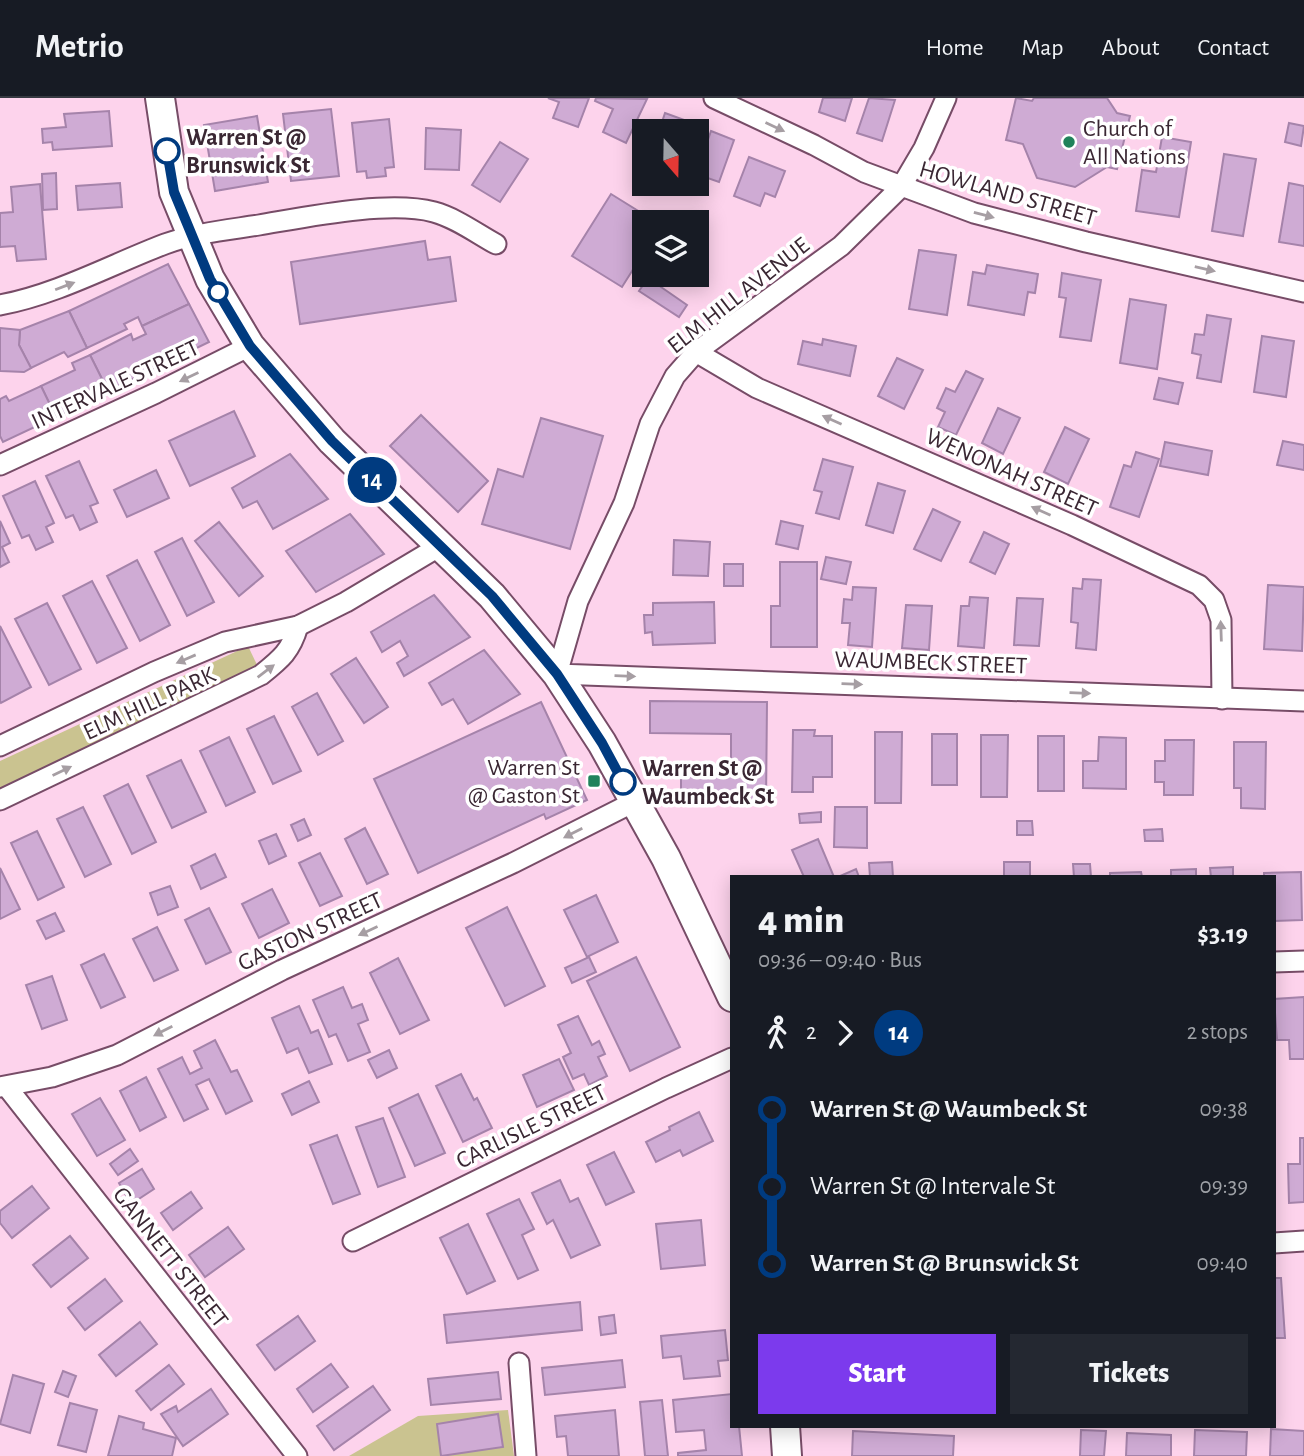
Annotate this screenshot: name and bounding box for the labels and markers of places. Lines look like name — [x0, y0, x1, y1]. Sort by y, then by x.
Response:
place label: Church of All Nations — [1083, 117, 1186, 169]
place label: Warren St @ Brunswick St — [186, 126, 310, 178]
marker: Church of All Nations — [1061, 134, 1077, 150]
marker: Warren St @ Brunswick St — [154, 138, 180, 164]
unlabelled marker — [208, 282, 228, 302]
place label: Warren St @ Gaston St — [468, 756, 580, 808]
place label: Warren St @ Waumbeck St — [642, 757, 774, 809]
marker: Warren St @ Waumbeck St — [610, 769, 636, 795]
marker: Warren St @ Gaston St — [586, 773, 602, 789]

